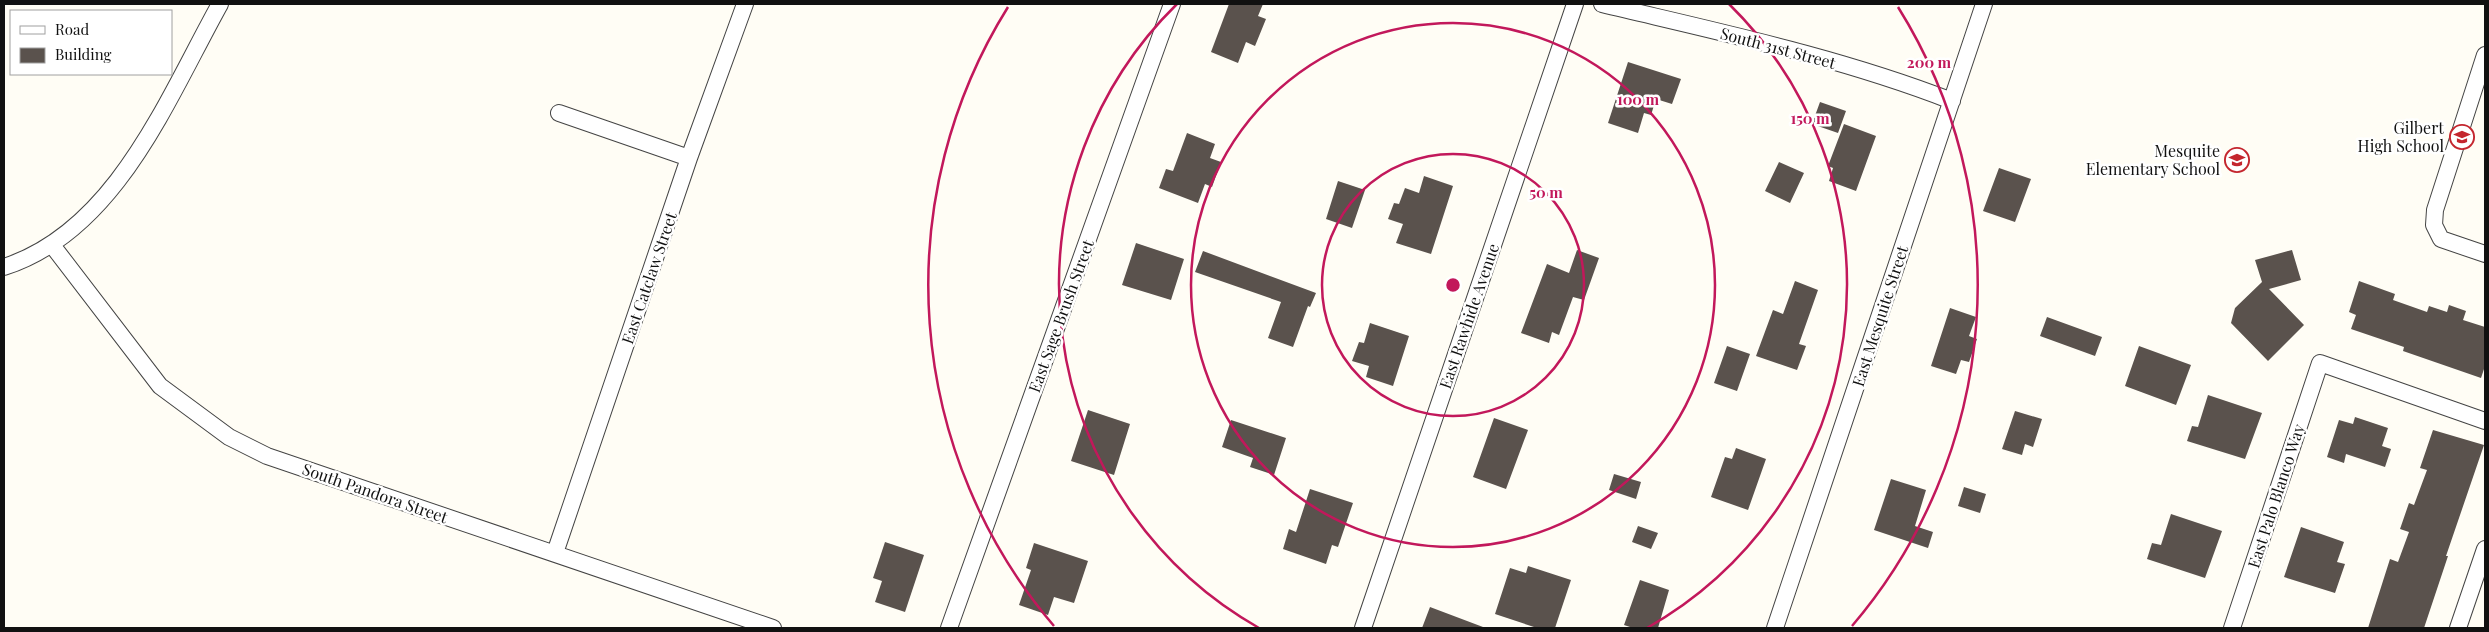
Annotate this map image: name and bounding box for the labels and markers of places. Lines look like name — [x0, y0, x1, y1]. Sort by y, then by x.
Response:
place label: Gilbert High School — [2358, 117, 2444, 156]
school or university icon: Gilbert High School — [2449, 124, 2475, 150]
place label: Mesquite Elementary School — [2086, 140, 2220, 179]
school or university icon: Mesquite Elementary School — [2224, 147, 2250, 173]
centre of rings — [1444, 276, 1462, 294]

